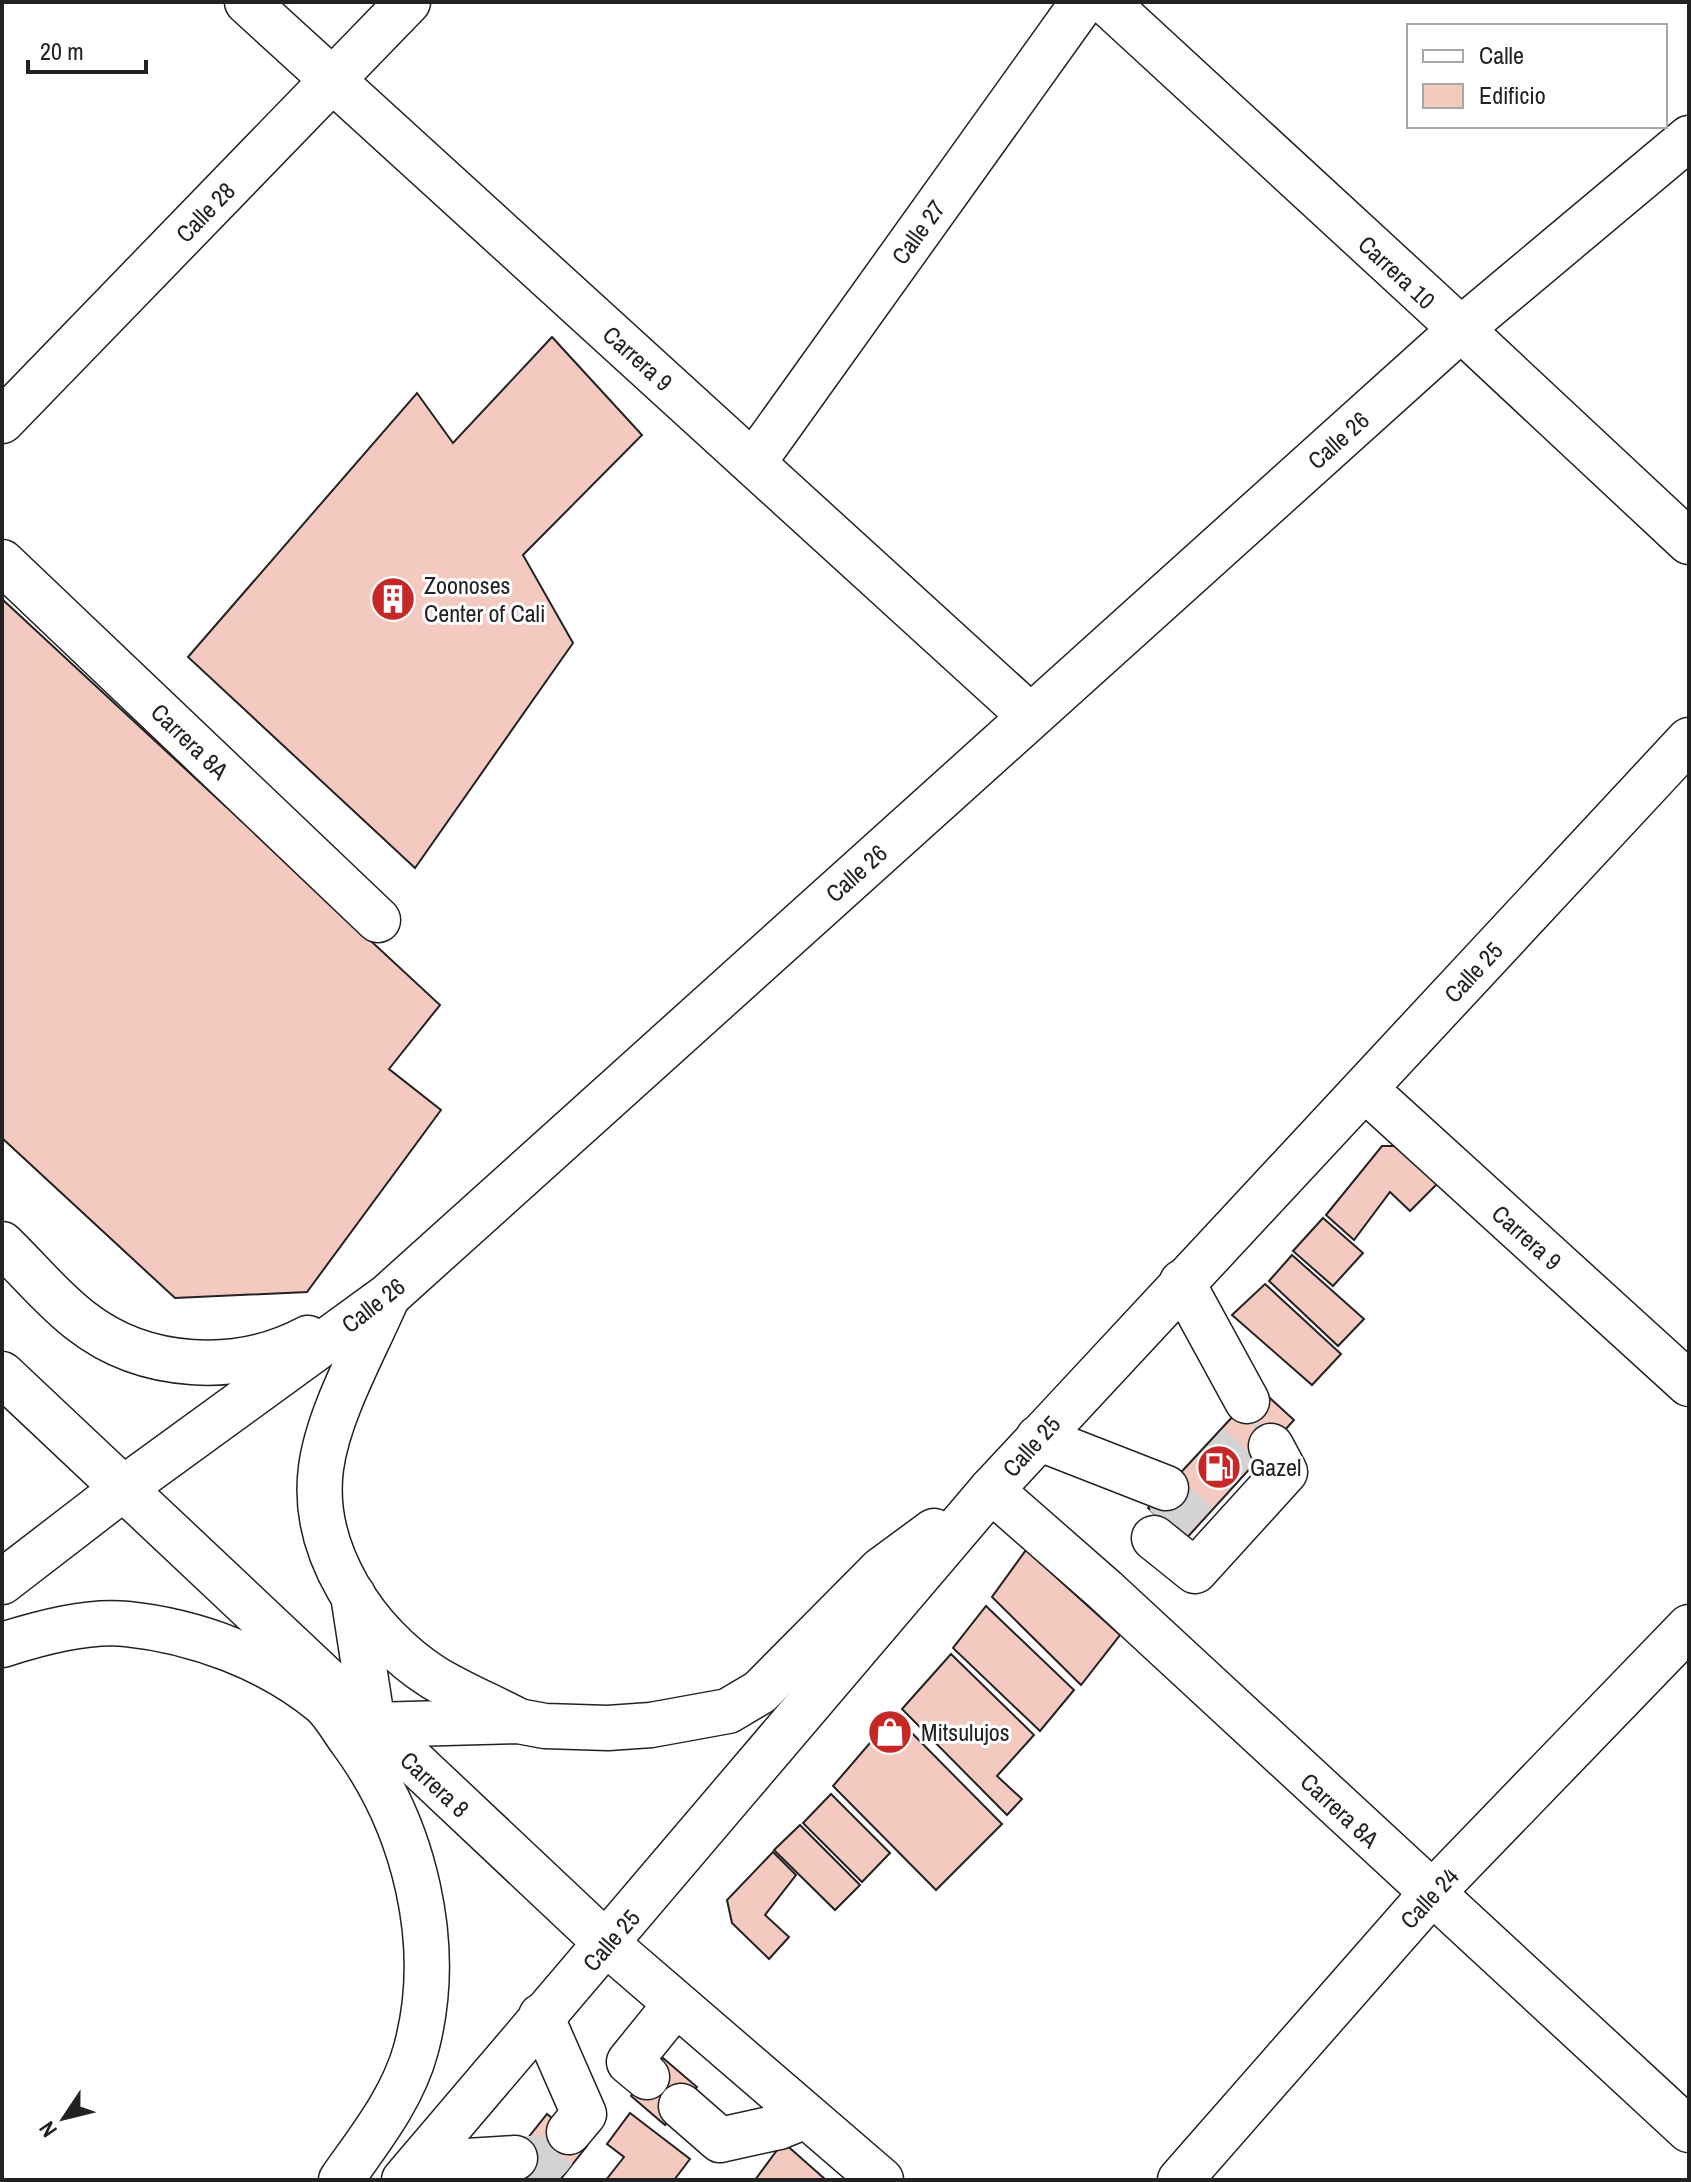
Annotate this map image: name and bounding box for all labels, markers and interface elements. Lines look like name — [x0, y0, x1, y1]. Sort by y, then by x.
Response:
scale bar — [28, 24, 146, 74]
legend — [1407, 24, 1667, 128]
text: 20 m — [40, 35, 84, 67]
text: Calle — [1479, 39, 1524, 71]
text: Edificio — [1479, 79, 1546, 111]
street label: Calle 28 — [168, 175, 242, 249]
street label: Calle 27 — [884, 193, 952, 271]
street label: Carrera 10 — [1352, 228, 1442, 316]
street label: Carrera 9 — [596, 318, 680, 398]
street label: Calle 26 — [1300, 404, 1376, 476]
place label: Zoonoses Center of Cali — [424, 569, 545, 629]
building icon: Zoonoses Center of Cali — [369, 575, 417, 623]
street label: Carrera 8A — [144, 696, 236, 787]
street label: Calle 26 — [818, 837, 894, 909]
street label: Calle 25 — [1437, 935, 1509, 1009]
street label: Carrera 9 — [1485, 1197, 1569, 1277]
street label: Calle 26 — [335, 1270, 411, 1340]
street label: Calle 25 — [995, 1408, 1067, 1484]
fuel station icon: Gazel — [1195, 1443, 1243, 1491]
place label: Gazel — [1250, 1451, 1301, 1483]
shop icon: Mitsulujos — [866, 1708, 914, 1756]
place label: Mitsulujos — [921, 1716, 1010, 1748]
street label: Carrera 8 — [394, 1744, 476, 1824]
street label: Carrera 8A — [1294, 1765, 1387, 1855]
street label: Calle 24 — [1393, 1861, 1465, 1935]
street label: Calle 25 — [575, 1902, 647, 1978]
north arrow — [24, 2078, 104, 2158]
text: N — [32, 2116, 64, 2143]

